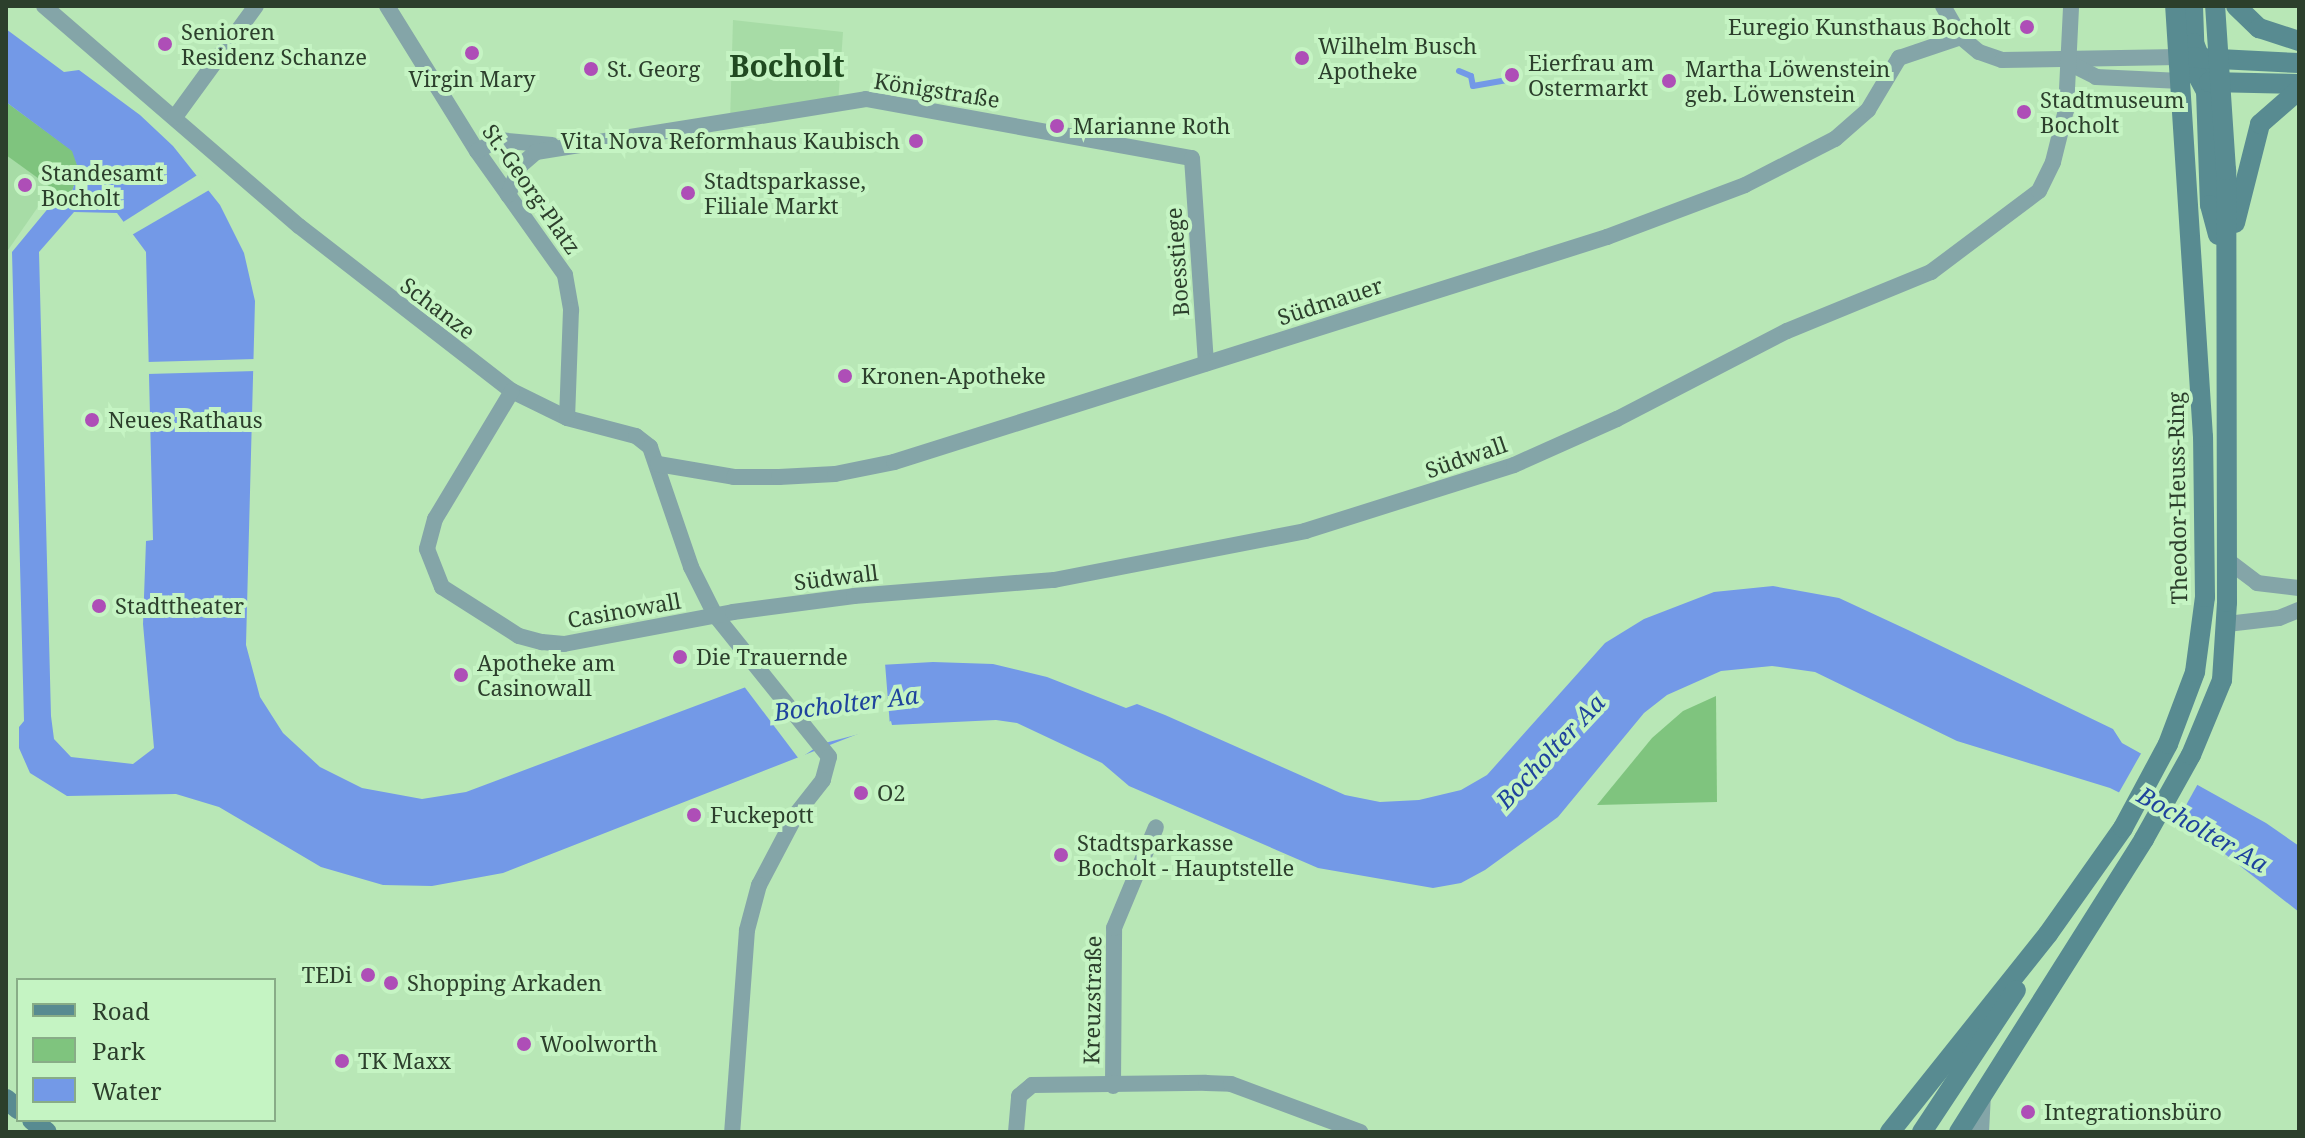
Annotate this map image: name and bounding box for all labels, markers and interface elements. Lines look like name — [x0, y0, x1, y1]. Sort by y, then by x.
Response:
place label: Euregio Kunsthaus Bocholt — [1728, 14, 2011, 40]
place label: Senioren Residenz Schanze — [181, 18, 367, 70]
marker: Euregio Kunsthaus Bocholt — [2018, 18, 2036, 36]
place label: Wilhelm Busch Apotheke — [1318, 32, 1477, 84]
marker: Senioren Residenz Schanze — [156, 35, 174, 53]
marker: Virgin Mary — [463, 44, 481, 62]
district label: Bocholt — [729, 48, 845, 84]
marker: Wilhelm Busch Apotheke — [1293, 49, 1311, 67]
place label: Eierfrau am Ostermarkt — [1528, 49, 1654, 100]
place label: Martha Löwenstein geb. Löwenstein — [1685, 55, 1890, 106]
place label: St. Georg — [607, 56, 700, 82]
marker: St. Georg — [582, 60, 600, 78]
place label: Virgin Mary — [409, 66, 535, 92]
marker: Eierfrau am Ostermarkt — [1503, 66, 1521, 84]
street label: Königstraße — [872, 67, 1002, 113]
marker: Martha Löwenstein geb. Löwenstein — [1660, 72, 1678, 90]
place label: Stadtmuseum Bocholt — [2040, 86, 2185, 138]
marker: Stadtmuseum Bocholt — [2015, 103, 2033, 121]
place label: Marianne Roth — [1073, 113, 1231, 139]
marker: Marianne Roth — [1048, 117, 1066, 135]
street label: St.-Georg-Platz — [477, 119, 587, 259]
place label: Vita Nova Reformhaus Kaubisch — [561, 128, 900, 154]
marker: Vita Nova Reformhaus Kaubisch — [907, 132, 925, 150]
place label: Standesamt Bocholt — [41, 159, 163, 210]
place label: Stadtsparkasse, Filiale Markt — [704, 167, 866, 218]
marker: Standesamt Bocholt — [16, 176, 34, 194]
marker: Stadtsparkasse, Filiale Markt — [679, 184, 697, 202]
street label: Boesstiege — [1160, 207, 1194, 317]
street label: Schanze — [396, 271, 480, 345]
street label: Südmauer — [1274, 272, 1386, 330]
place label: Kronen-Apotheke — [861, 363, 1046, 389]
marker: Kronen-Apotheke — [836, 367, 854, 385]
street label: Theodor-Heuss-Ring — [2162, 391, 2192, 605]
place label: Neues Rathaus — [108, 407, 263, 433]
marker: Neues Rathaus — [83, 411, 101, 429]
street label: Südwall — [1422, 431, 1510, 483]
street label: Südwall — [792, 559, 880, 595]
street label: Casinowall — [565, 587, 683, 633]
place label: Stadttheater — [115, 593, 244, 619]
marker: Stadttheater — [90, 597, 108, 615]
place label: Die Trauernde — [696, 644, 848, 670]
marker: Die Trauernde — [671, 648, 689, 666]
place label: Apotheke am Casinowall — [477, 649, 615, 700]
marker: Apotheke am Casinowall — [452, 666, 470, 684]
water label: Bocholter Aa — [772, 680, 920, 726]
water label: Bocholter Aa — [1490, 688, 1610, 814]
place label: O2 — [877, 780, 906, 806]
water label: Bocholter Aa — [2133, 780, 2273, 878]
marker: O2 — [852, 784, 870, 802]
place label: Fuckepott — [710, 802, 814, 828]
marker: Fuckepott — [685, 806, 703, 824]
place label: Stadtsparkasse Bocholt - Hauptstelle — [1077, 829, 1294, 880]
marker: Stadtsparkasse Bocholt - Hauptstelle — [1052, 846, 1070, 864]
street label: Kreuzstraße — [1078, 935, 1106, 1065]
place label: TEDi — [302, 962, 352, 988]
marker: TEDi — [359, 966, 377, 984]
place label: Shopping Arkaden — [407, 970, 602, 996]
marker: Shopping Arkaden — [382, 974, 400, 992]
legend — [16, 978, 276, 1122]
text: Road — [92, 994, 150, 1027]
place label: Woolworth — [540, 1031, 658, 1057]
text: Park — [92, 1034, 145, 1067]
marker: Woolworth — [515, 1035, 533, 1053]
place label: TK Maxx — [358, 1048, 451, 1074]
marker: TK Maxx — [333, 1052, 351, 1070]
text: Water — [92, 1074, 162, 1107]
place label: Integrationsbüro — [2044, 1099, 2222, 1125]
marker: Integrationsbüro — [2019, 1103, 2037, 1121]

